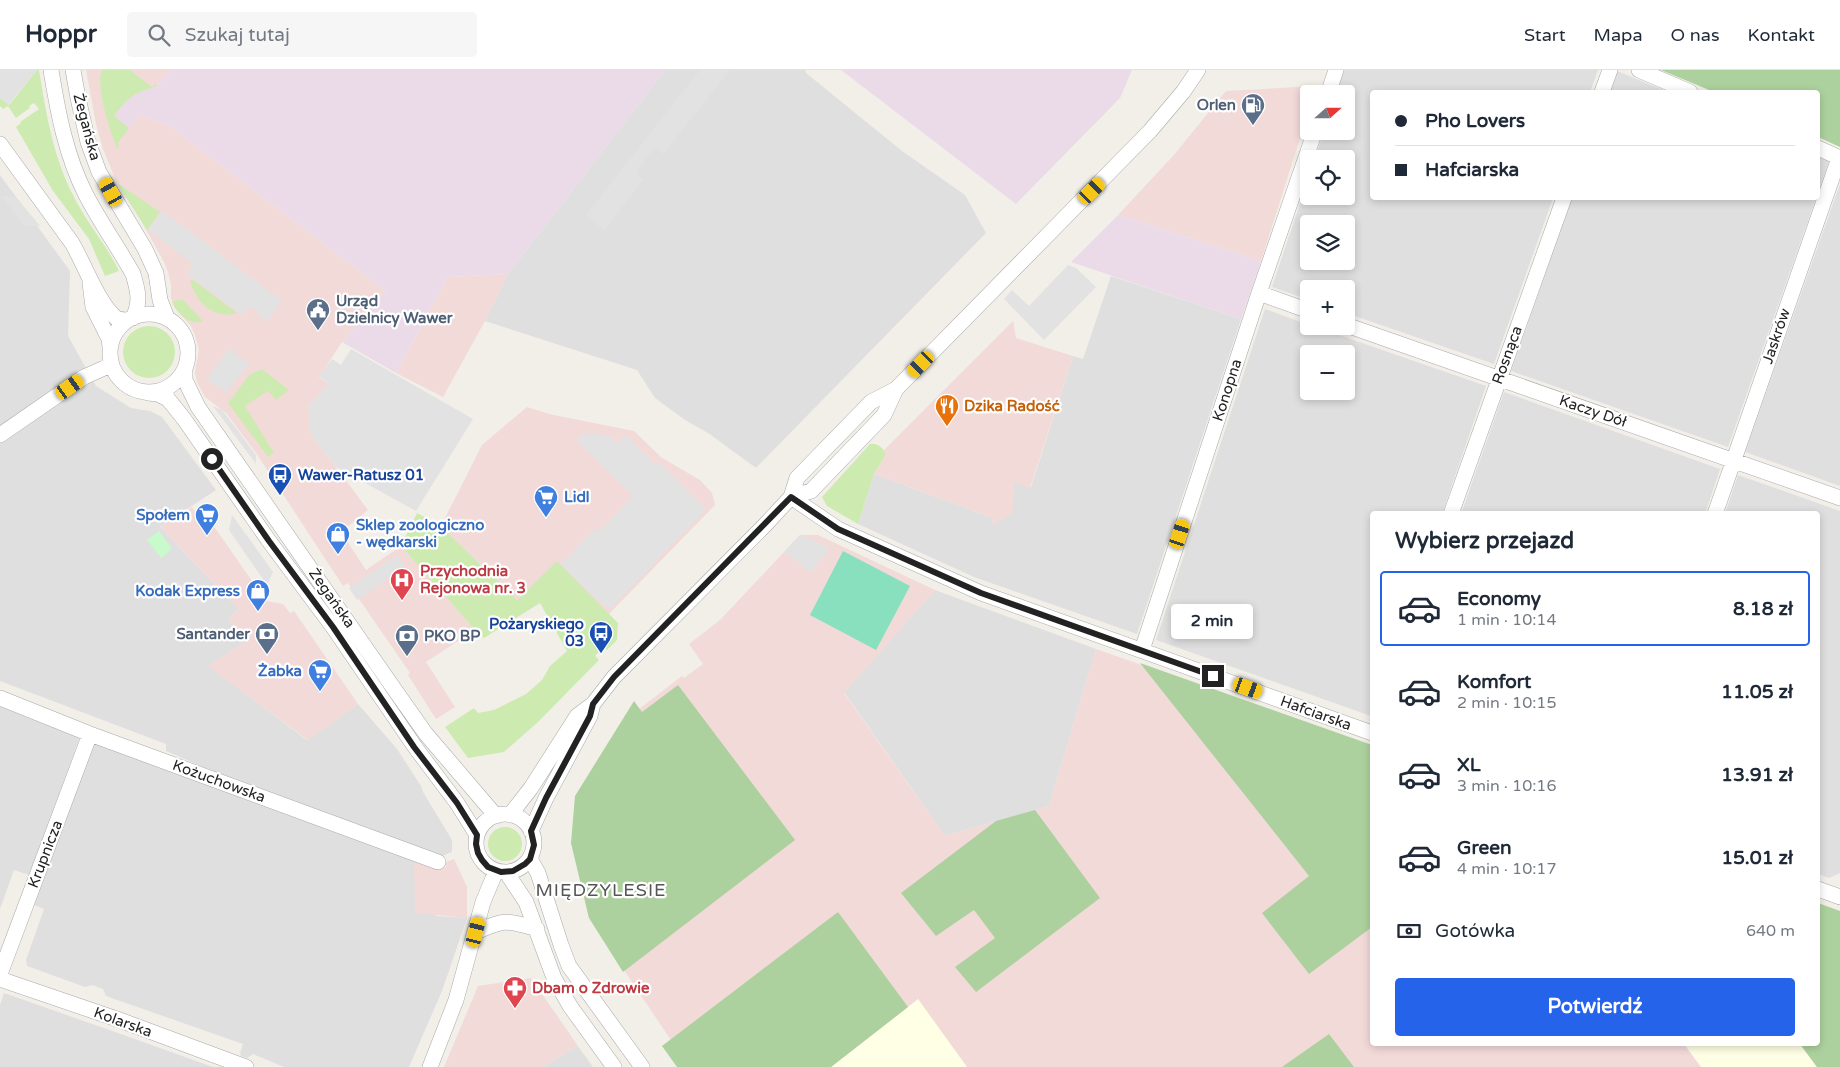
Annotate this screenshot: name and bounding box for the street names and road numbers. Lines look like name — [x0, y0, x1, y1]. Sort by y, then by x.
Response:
street label: Żegańska — [69, 91, 105, 163]
street label: Jaskrów — [1758, 306, 1794, 366]
street label: Rosnąca — [1488, 323, 1526, 387]
street label: Konopna — [1208, 357, 1246, 423]
street label: Kaczy Dół — [1557, 391, 1629, 431]
street label: Żegańska — [305, 565, 359, 631]
street label: Hafciarska — [1278, 692, 1354, 734]
street label: Kożuchowska — [170, 756, 268, 806]
street label: Krupnicza — [24, 818, 66, 890]
street label: Kolarska — [91, 1003, 155, 1041]

